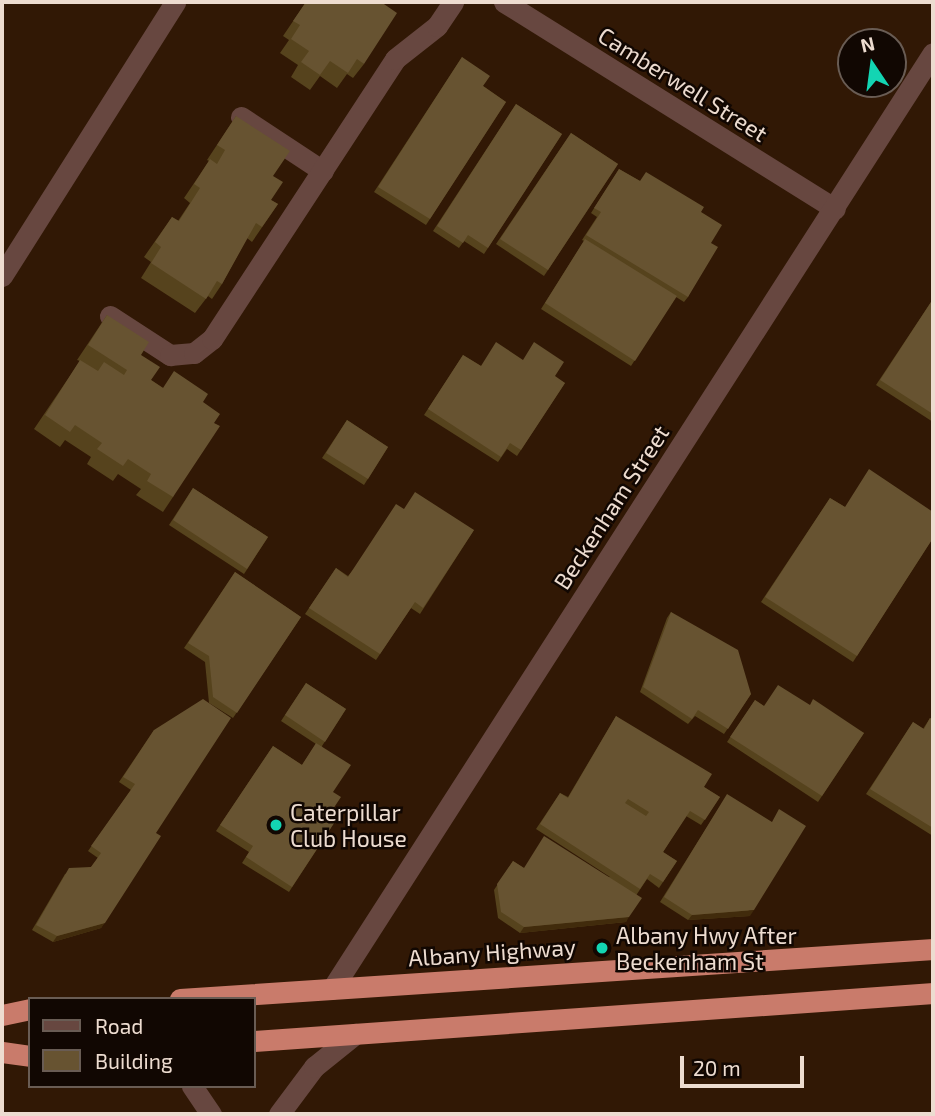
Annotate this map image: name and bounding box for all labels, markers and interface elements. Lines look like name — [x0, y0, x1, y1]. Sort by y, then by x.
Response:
street label: Camberwell Street — [593, 21, 773, 147]
north arrow — [837, 28, 907, 98]
text: N — [858, 31, 877, 57]
street label: Beckenham Street — [548, 420, 674, 594]
place label: Caterpillar Club House — [290, 798, 407, 852]
marker: Caterpillar Club House — [268, 817, 284, 833]
place label: Albany Hwy After Beckenham St — [616, 921, 798, 975]
street label: Albany Highway — [407, 932, 577, 972]
marker: Albany Hwy After Beckenham St — [594, 940, 610, 956]
legend — [28, 997, 256, 1088]
text: Road — [95, 1013, 143, 1038]
scale bar — [683, 1042, 807, 1086]
text: Building — [95, 1048, 173, 1073]
text: 20 m — [693, 1055, 741, 1080]

